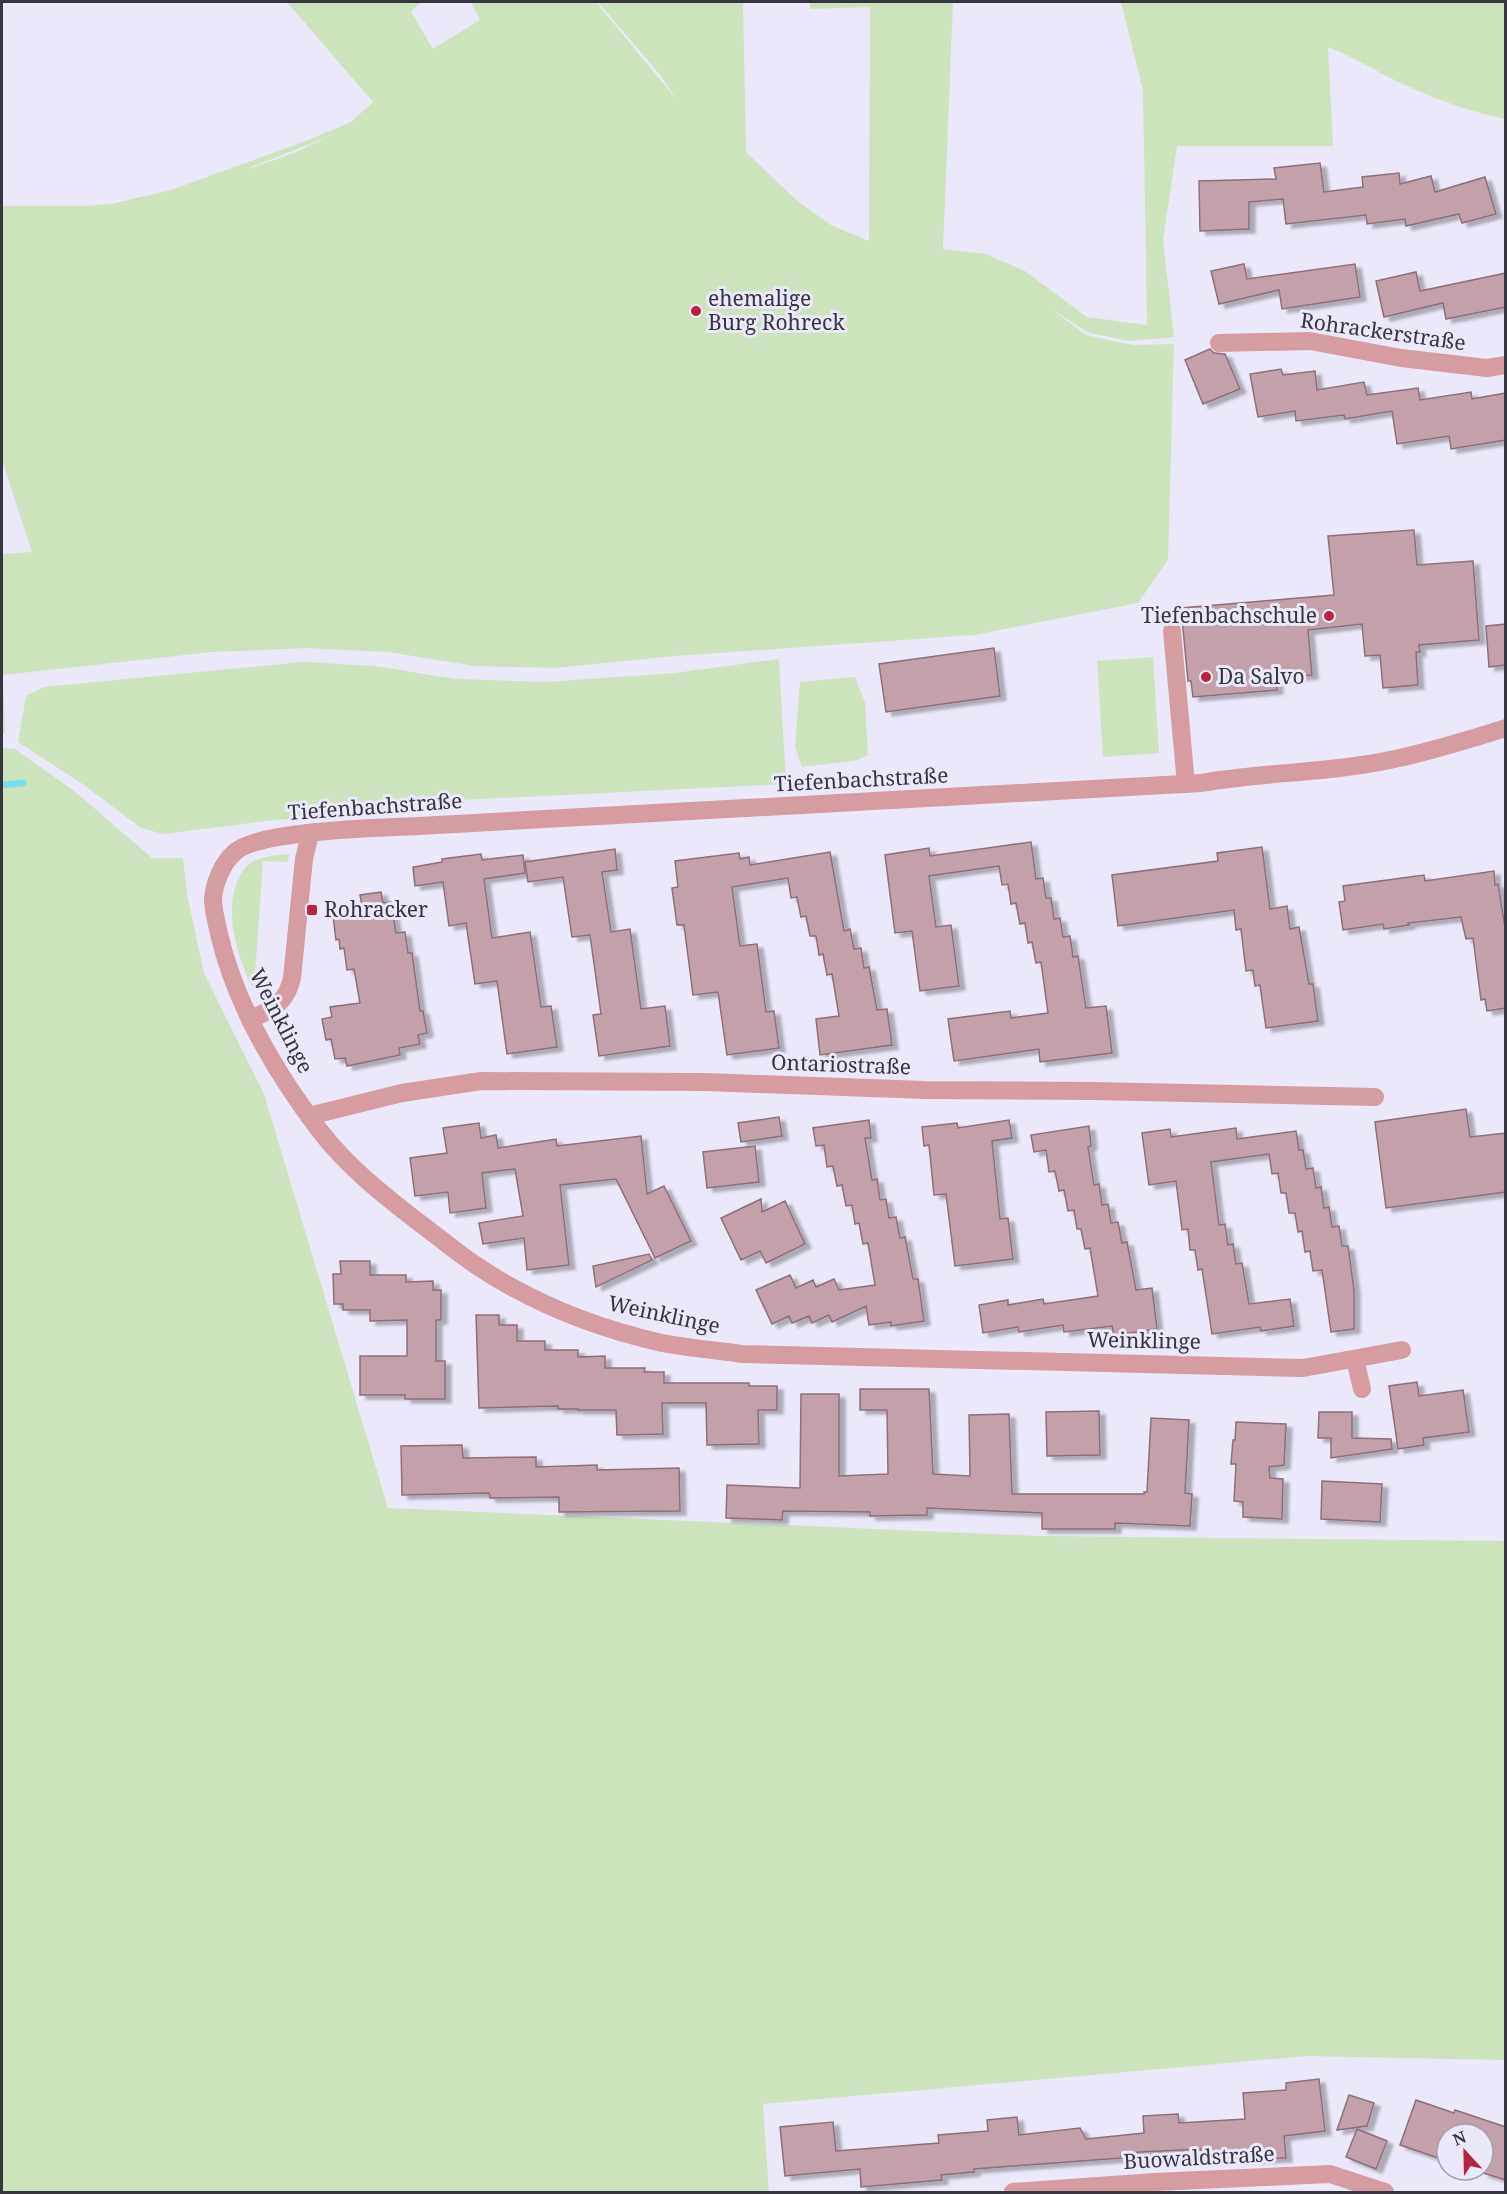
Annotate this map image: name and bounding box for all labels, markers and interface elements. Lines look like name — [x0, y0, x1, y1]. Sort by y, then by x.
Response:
place label: ehemalige Burg Rohreck — [708, 284, 845, 336]
marker: ehemalige Burg Rohreck — [689, 304, 703, 318]
street label: Rohrackerstraße — [1299, 306, 1468, 356]
place label: Tiefenbachschule — [1141, 601, 1317, 629]
marker: Tiefenbachschule — [1322, 609, 1336, 623]
place label: Da Salvo — [1218, 662, 1305, 690]
marker: Da Salvo — [1199, 670, 1213, 684]
street label: Tiefenbachstraße — [773, 760, 949, 798]
street label: Tiefenbachstraße — [287, 786, 463, 826]
place label: Rohracker — [324, 895, 428, 923]
marker: Rohracker — [305, 903, 319, 917]
street label: Weinklinge — [244, 963, 320, 1078]
street label: Ontariostraße — [771, 1048, 912, 1080]
street label: Weinklinge — [606, 1288, 723, 1340]
street label: Weinklinge — [1087, 1325, 1201, 1355]
north arrow — [1435, 2122, 1495, 2182]
text: N — [1449, 2125, 1470, 2151]
street label: Buowaldstraße — [1123, 2139, 1275, 2175]

